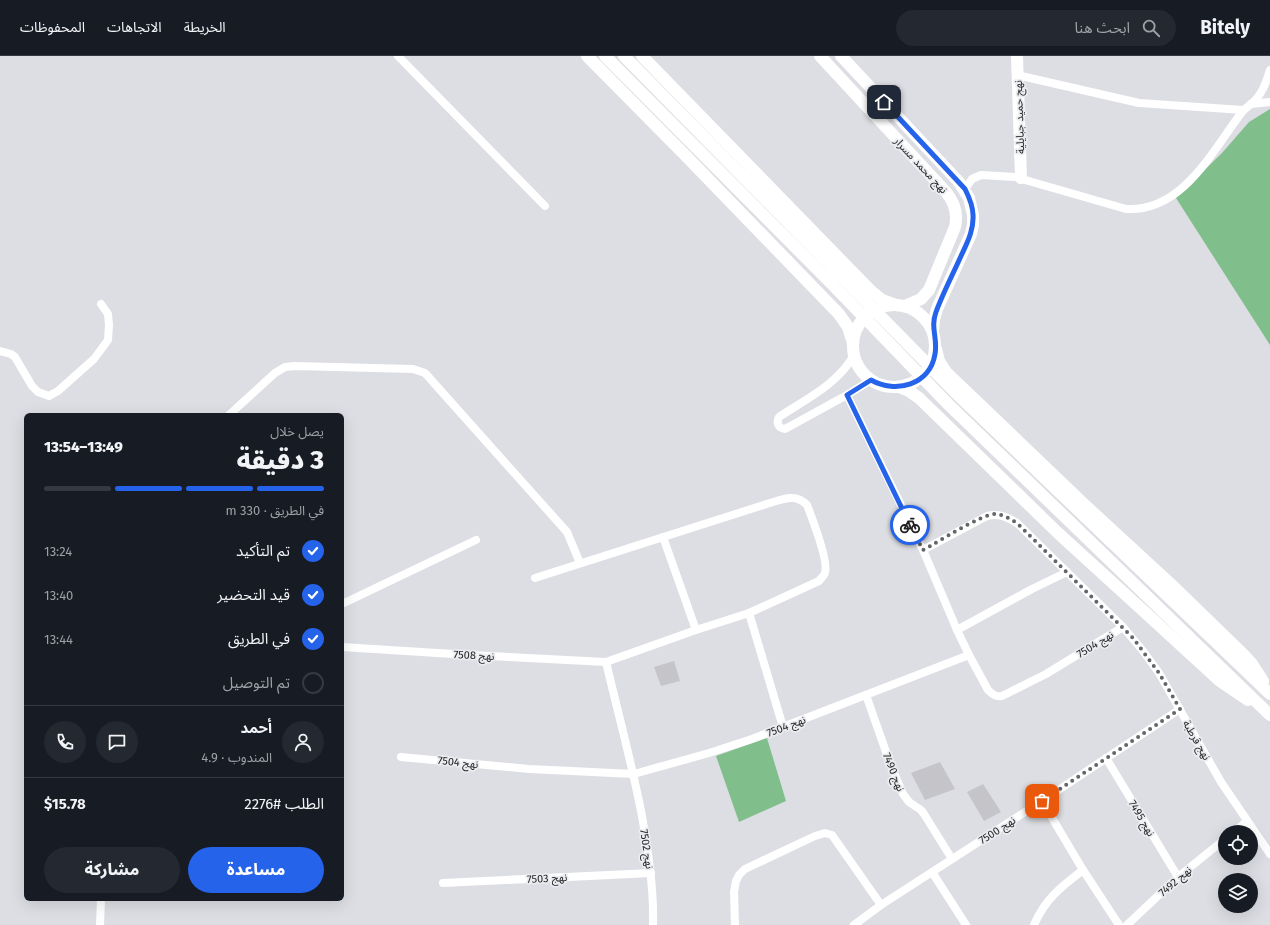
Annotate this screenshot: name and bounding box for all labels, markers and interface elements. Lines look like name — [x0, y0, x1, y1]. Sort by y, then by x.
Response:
search box — [896, 10, 1176, 46]
text: Bitely — [1200, 16, 1250, 39]
icon: search — [1140, 17, 1162, 39]
text: المحفوظات — [20, 19, 85, 36]
text: الاتجاهات — [107, 19, 162, 36]
text: الخريطة — [184, 19, 226, 36]
text: ابحث هنا — [1074, 19, 1130, 37]
street label: نهج حميد جبايلية — [1012, 80, 1028, 154]
pin — [867, 85, 901, 119]
icon: home — [873, 91, 895, 113]
street label: نهج محمد مسرار — [890, 134, 950, 197]
text: يصل خلال — [270, 424, 324, 439]
text: 13:49–13:54 — [44, 438, 123, 456]
text: 3 دقيقة — [236, 445, 324, 476]
text: في الطريق · 330 m — [225, 503, 324, 518]
courier — [890, 505, 930, 545]
icon: bike — [899, 514, 921, 536]
icon: check — [302, 540, 324, 562]
text: تم التأكيد — [236, 542, 290, 560]
text: 13:24 — [44, 544, 72, 559]
icon: check — [302, 584, 324, 606]
text: قيد التحضير — [217, 586, 290, 604]
text: 13:40 — [44, 588, 73, 603]
icon: check — [302, 628, 324, 650]
street label: نهج 7504 — [1075, 628, 1117, 662]
text: في الطريق — [228, 630, 290, 648]
text: 13:44 — [44, 632, 73, 647]
street label: نهج 7508 — [453, 648, 495, 664]
text: تم التوصيل — [223, 674, 290, 692]
street label: نهج 7504 — [765, 713, 808, 741]
street label: نهج قرطبة — [1179, 718, 1213, 763]
text: أحمد — [241, 719, 272, 737]
button: phone — [44, 721, 86, 763]
button: chat — [96, 721, 138, 763]
button: person — [282, 721, 324, 763]
text: المندوب · 4.9 — [201, 750, 272, 765]
street label: نهج 7490 — [879, 751, 907, 794]
street label: نهج 7504 — [437, 754, 479, 772]
pin — [1025, 784, 1059, 818]
icon: bag — [1031, 790, 1053, 812]
text: $15.78 — [44, 795, 86, 813]
text: الطلب #2276 — [244, 795, 324, 813]
street label: نهج 7495 — [1125, 798, 1157, 839]
street label: نهج 7500 — [976, 814, 1019, 848]
map controls — [1218, 825, 1258, 913]
button: locate — [1218, 825, 1258, 865]
street label: نهج 7502 — [636, 828, 656, 870]
button: مشاركة — [44, 847, 180, 893]
button: مساعدة — [188, 847, 324, 893]
street label: نهج 7492 — [1156, 863, 1195, 900]
street label: نهج 7503 — [527, 871, 568, 887]
button: layers — [1218, 873, 1258, 913]

